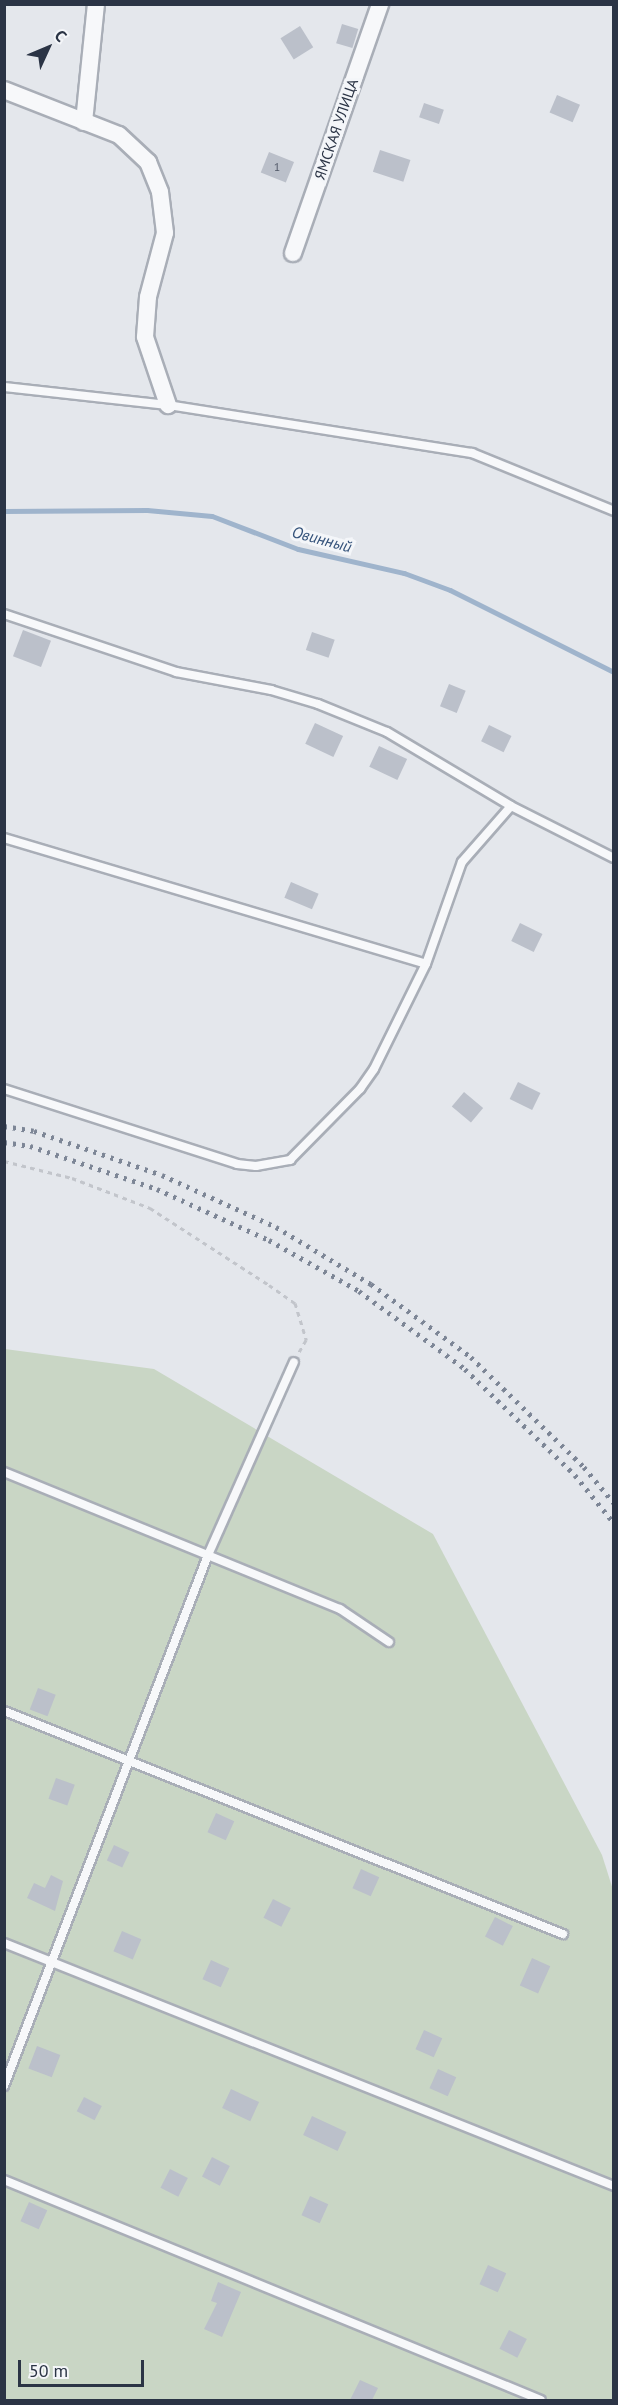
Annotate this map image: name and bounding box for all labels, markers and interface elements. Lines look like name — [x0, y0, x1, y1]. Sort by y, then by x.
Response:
north arrow — [18, 18, 78, 78]
text: С — [51, 25, 71, 46]
street label: ЯМСКАЯ УЛИЦА — [310, 76, 362, 182]
house number: 1 — [274, 160, 280, 174]
water label: Овинный — [290, 522, 354, 556]
scale bar — [21, 2348, 147, 2386]
text: 50 m — [29, 2359, 68, 2382]

